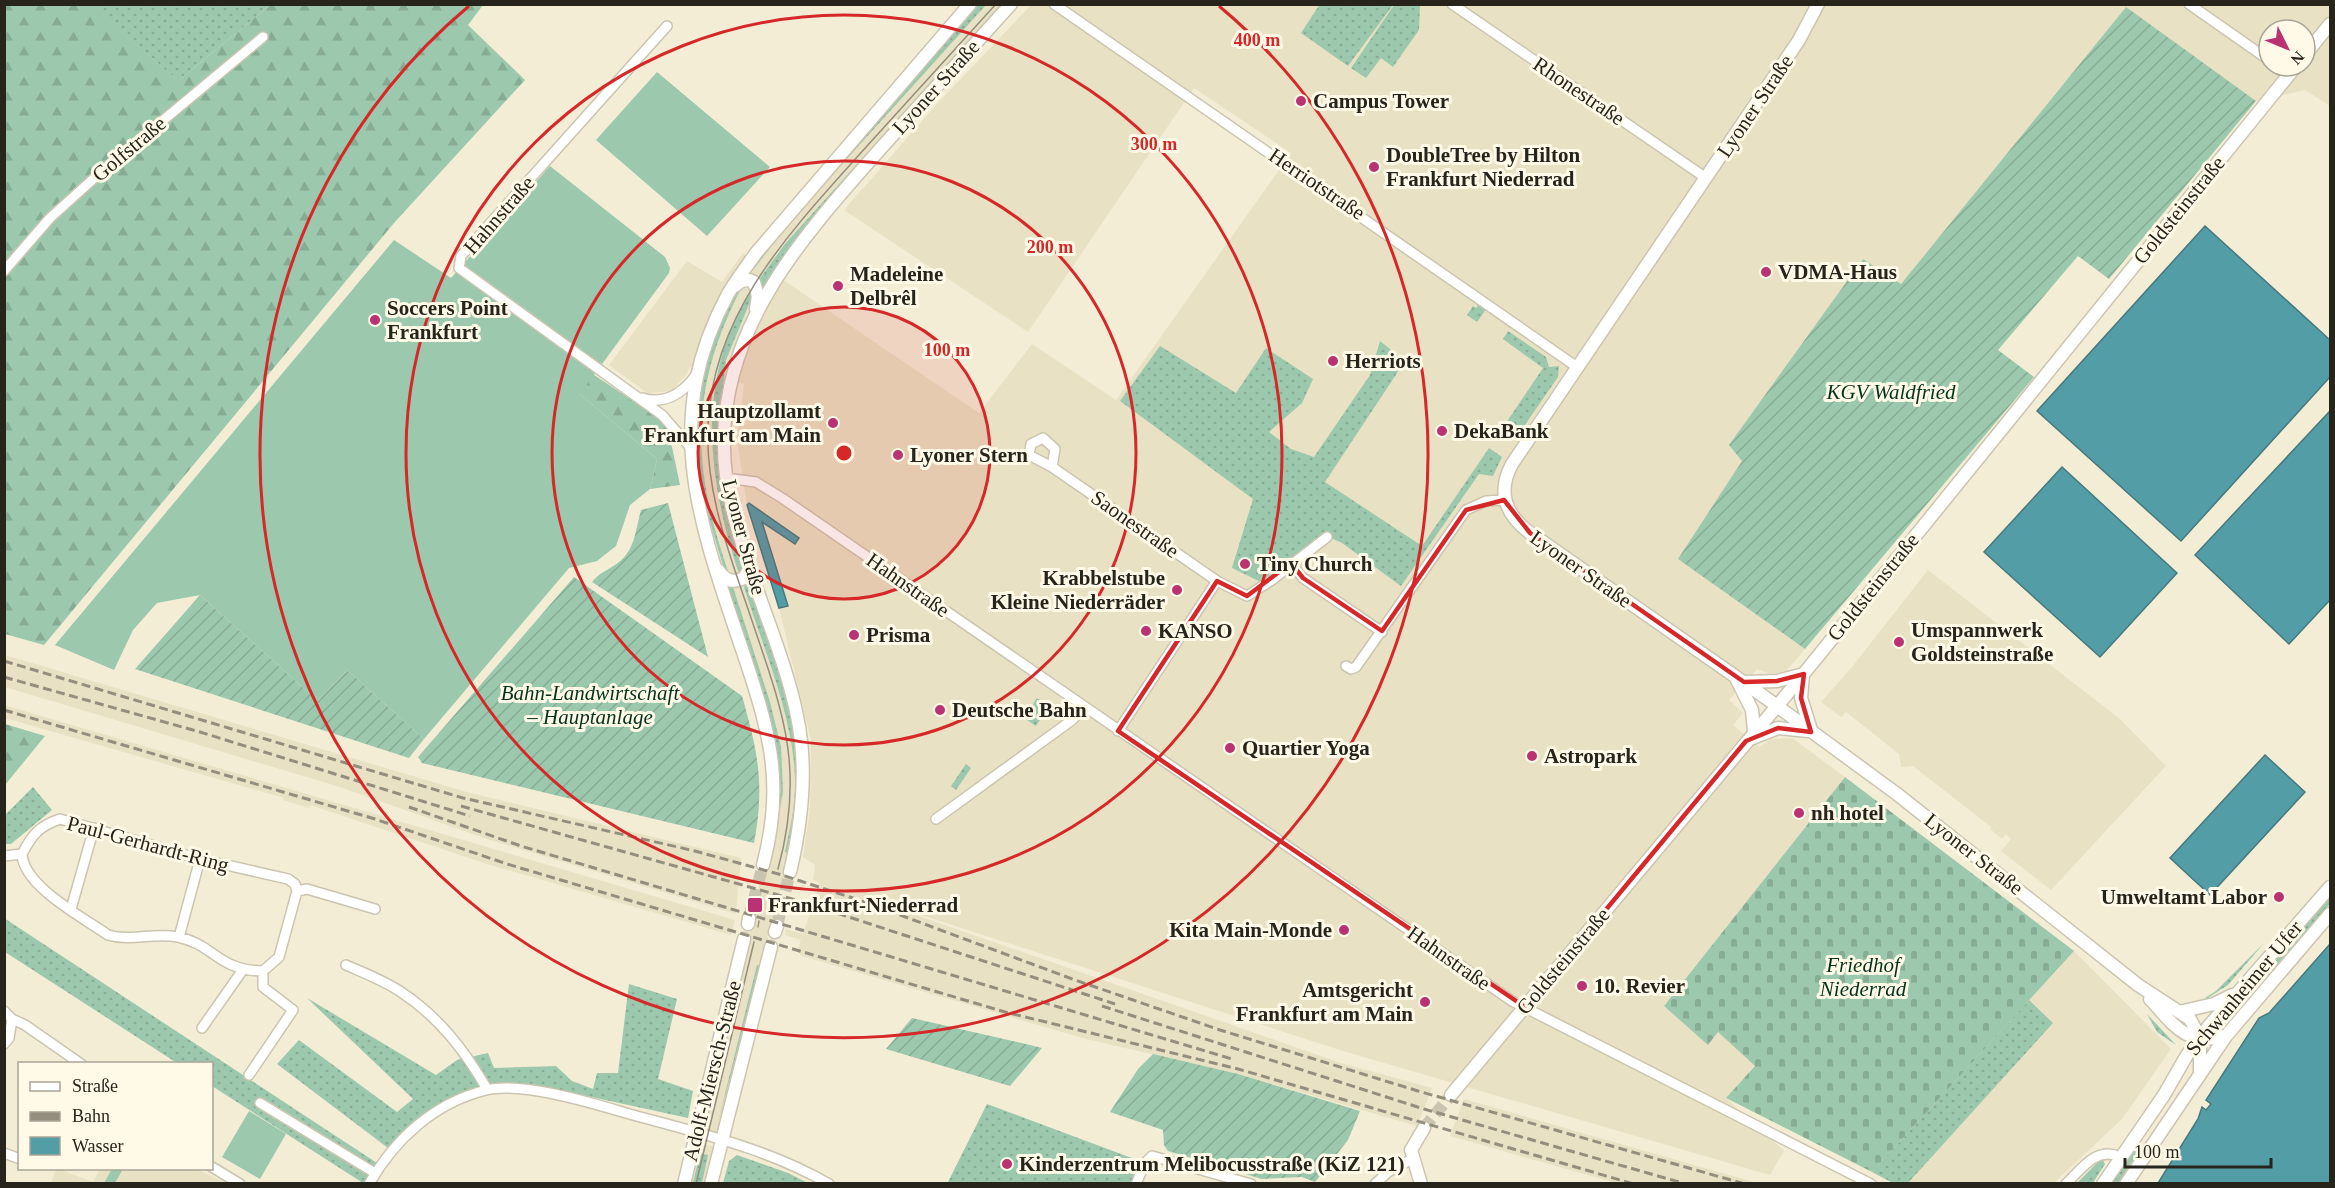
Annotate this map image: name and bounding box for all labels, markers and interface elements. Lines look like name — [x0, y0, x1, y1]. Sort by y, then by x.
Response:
north arrow — [2257, 18, 2317, 78]
text: 400 m — [1234, 30, 1280, 50]
street label: Lyoner Straße — [887, 35, 985, 139]
text: N — [2287, 48, 2308, 68]
street label: Lyoner Straße — [1712, 50, 1798, 162]
street label: Rhonestraße — [1529, 52, 1629, 130]
place label: Campus Tower — [1313, 89, 1449, 113]
marker: Campus Tower — [1294, 94, 1308, 108]
street label: Golfstraße — [87, 111, 171, 187]
text: 300 m — [1131, 134, 1177, 154]
street label: Herriotstraße — [1264, 143, 1370, 225]
place label: DoubleTree by Hilton Frankfurt Niederrad — [1386, 143, 1580, 191]
street label: Goldsteinstraße — [2128, 151, 2230, 269]
marker: DoubleTree by Hilton Frankfurt Niederrad — [1367, 160, 1381, 174]
street label: Hahnstraße — [459, 171, 539, 259]
text: 200 m — [1027, 237, 1073, 257]
place label: VDMA-Haus — [1778, 260, 1897, 284]
place label: Madeleine Delbrêl — [850, 262, 943, 310]
marker: VDMA-Haus — [1759, 265, 1773, 279]
marker: Madeleine Delbrêl — [831, 279, 845, 293]
place label: Soccers Point Frankfurt — [387, 296, 508, 344]
marker: Soccers Point Frankfurt — [368, 313, 382, 327]
text: 100 m — [924, 340, 970, 360]
place label: Herriots — [1345, 349, 1421, 373]
marker: Herriots — [1326, 354, 1340, 368]
park label: KGV Waldfried — [1826, 380, 1956, 404]
place label: Hauptzollamt Frankfurt am Main — [644, 399, 821, 447]
marker: Hauptzollamt Frankfurt am Main — [826, 416, 840, 430]
place label: DekaBank — [1454, 419, 1549, 443]
marker: DekaBank — [1435, 424, 1449, 438]
centre of rings — [834, 443, 854, 463]
place label: Lyoner Stern — [910, 443, 1028, 467]
marker: Lyoner Stern — [891, 448, 905, 462]
street label: Lyoner Straße — [717, 477, 771, 597]
street label: Saonestraße — [1087, 485, 1183, 563]
street label: Lyoner Straße — [1526, 525, 1636, 613]
street label: Goldsteinstraße — [1822, 528, 1924, 646]
street label: Hahnstraße — [862, 548, 954, 622]
place label: Tiny Church — [1257, 552, 1373, 576]
marker: Tiny Church — [1238, 557, 1252, 571]
place label: Krabbelstube Kleine Niederräder — [991, 566, 1165, 614]
marker: Krabbelstube Kleine Niederräder — [1170, 583, 1184, 597]
place label: Umspannwerk Goldsteinstraße — [1911, 618, 2053, 666]
place label: KANSO — [1158, 619, 1233, 643]
place label: Prisma — [866, 623, 931, 647]
marker: KANSO — [1139, 624, 1153, 638]
marker: Prisma — [847, 628, 861, 642]
marker: Umspannwerk Goldsteinstraße — [1892, 635, 1906, 649]
park label: Bahn-Landwirtschaft – Hauptanlage — [501, 681, 680, 729]
place label: Deutsche Bahn — [952, 698, 1087, 722]
marker: Deutsche Bahn — [933, 703, 947, 717]
place label: Quartier Yoga — [1242, 736, 1370, 760]
marker: Quartier Yoga — [1223, 741, 1237, 755]
place label: Astropark — [1544, 744, 1637, 768]
marker: Astropark — [1525, 749, 1539, 763]
place label: nh hotel — [1811, 801, 1884, 825]
marker: nh hotel — [1792, 806, 1806, 820]
street label: Lyoner Straße — [1920, 808, 2028, 900]
street label: Paul-Gerhardt-Ring — [64, 811, 232, 877]
place label: Umweltamt Labor — [2101, 885, 2267, 909]
marker: Umweltamt Labor — [2272, 890, 2286, 904]
place label: Frankfurt-Niederrad — [768, 893, 958, 917]
marker: Frankfurt-Niederrad — [746, 896, 764, 914]
street label: Goldsteinstraße — [1511, 903, 1615, 1019]
street label: Schwanheimer Ufer — [2181, 916, 2307, 1060]
place label: Kita Main-Monde — [1169, 918, 1332, 942]
street label: Hahnstraße — [1403, 921, 1495, 995]
marker: Kita Main-Monde — [1337, 923, 1351, 937]
park label: Friedhof Niederrad — [1819, 953, 1907, 1001]
place label: 10. Revier — [1594, 974, 1685, 998]
street label: Adolf-Miersch-Straße — [678, 978, 746, 1164]
place label: Amtsgericht Frankfurt am Main — [1236, 978, 1413, 1026]
marker: 10. Revier — [1575, 979, 1589, 993]
marker: Amtsgericht Frankfurt am Main — [1418, 995, 1432, 1009]
legend — [18, 1062, 213, 1170]
text: Straße — [72, 1076, 118, 1096]
text: Bahn — [72, 1106, 110, 1126]
scale bar — [2125, 1131, 2270, 1169]
text: Wasser — [72, 1136, 124, 1156]
text: 100 m — [2134, 1142, 2180, 1162]
place label: Kinderzentrum Melibocusstraße (KiZ 121) — [1019, 1152, 1405, 1176]
marker: Kinderzentrum Melibocusstraße (KiZ 121) — [1000, 1157, 1014, 1171]

